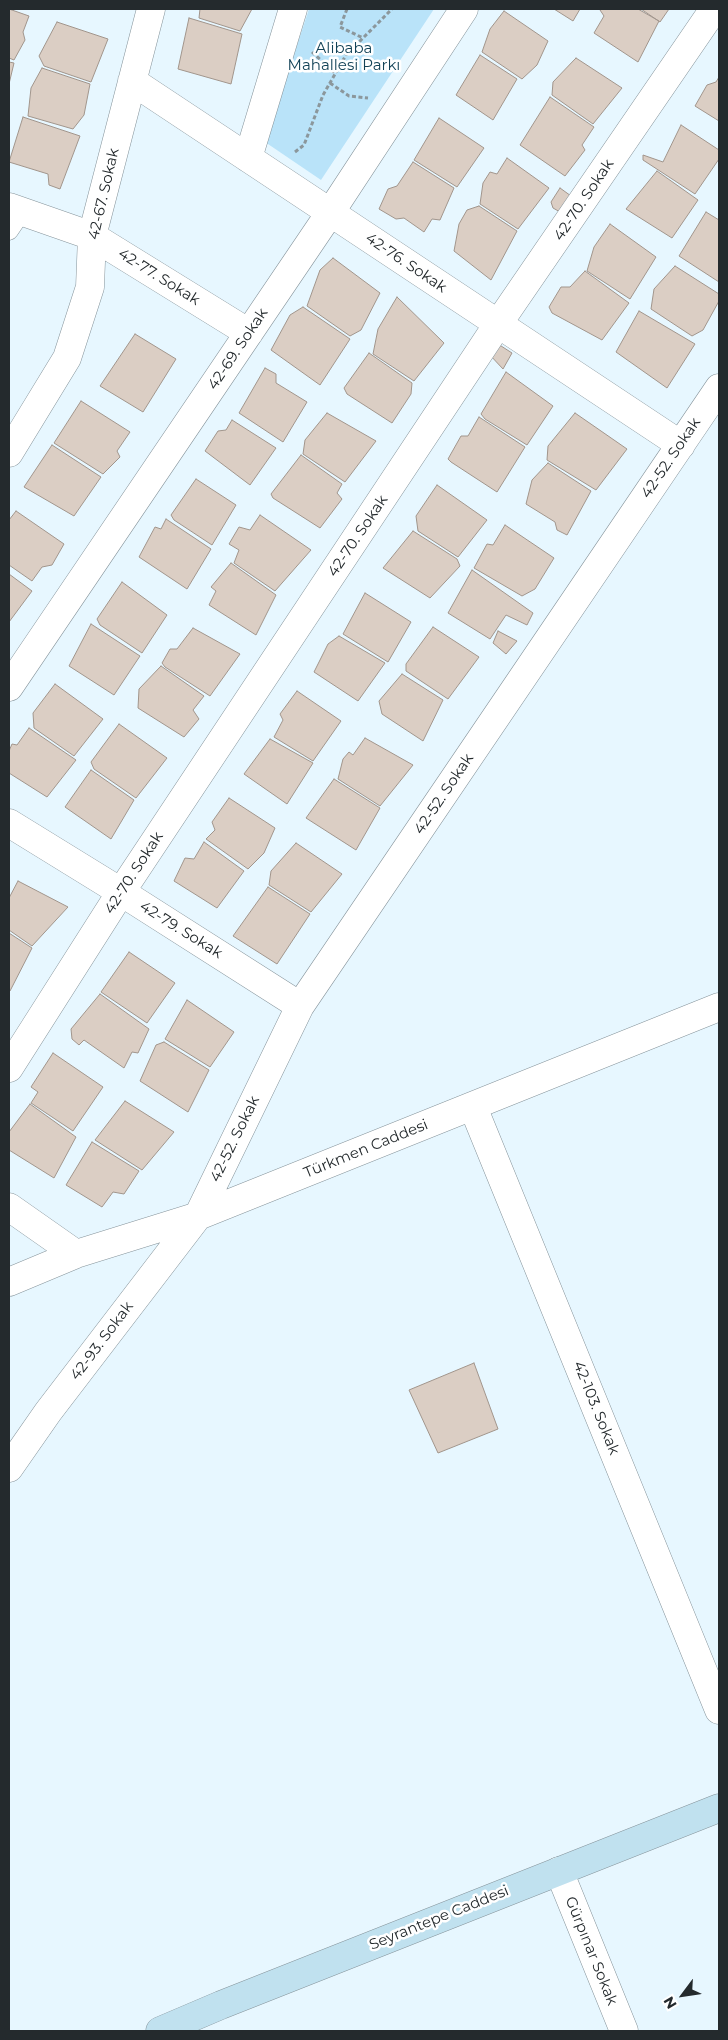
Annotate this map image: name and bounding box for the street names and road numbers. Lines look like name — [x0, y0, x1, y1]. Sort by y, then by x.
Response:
street label: 42-67. Sokak — [85, 146, 123, 242]
street label: 42-70. Sokak — [550, 156, 618, 244]
street label: 42-76. Sokak — [362, 229, 450, 297]
street label: 42-77. Sokak — [115, 245, 203, 309]
street label: 42-69. Sokak — [204, 305, 272, 393]
street label: 42-52. Sokak — [637, 414, 705, 502]
street label: 42-70. Sokak — [324, 492, 392, 580]
street label: 42-52. Sokak — [410, 750, 478, 838]
street label: 42-70. Sokak — [101, 828, 167, 918]
street label: 42-79. Sokak — [136, 897, 226, 963]
street label: 42-52. Sokak — [206, 1093, 264, 1185]
street label: Türkmen Caddesi — [301, 1116, 431, 1182]
street label: 42-93. Sokak — [67, 1298, 137, 1384]
street label: 42-103. Sokak — [569, 1358, 623, 1458]
street label: Seyrantepe Caddesi — [367, 1882, 511, 1954]
street label: Gürpınar Sokak — [561, 1894, 621, 2008]

